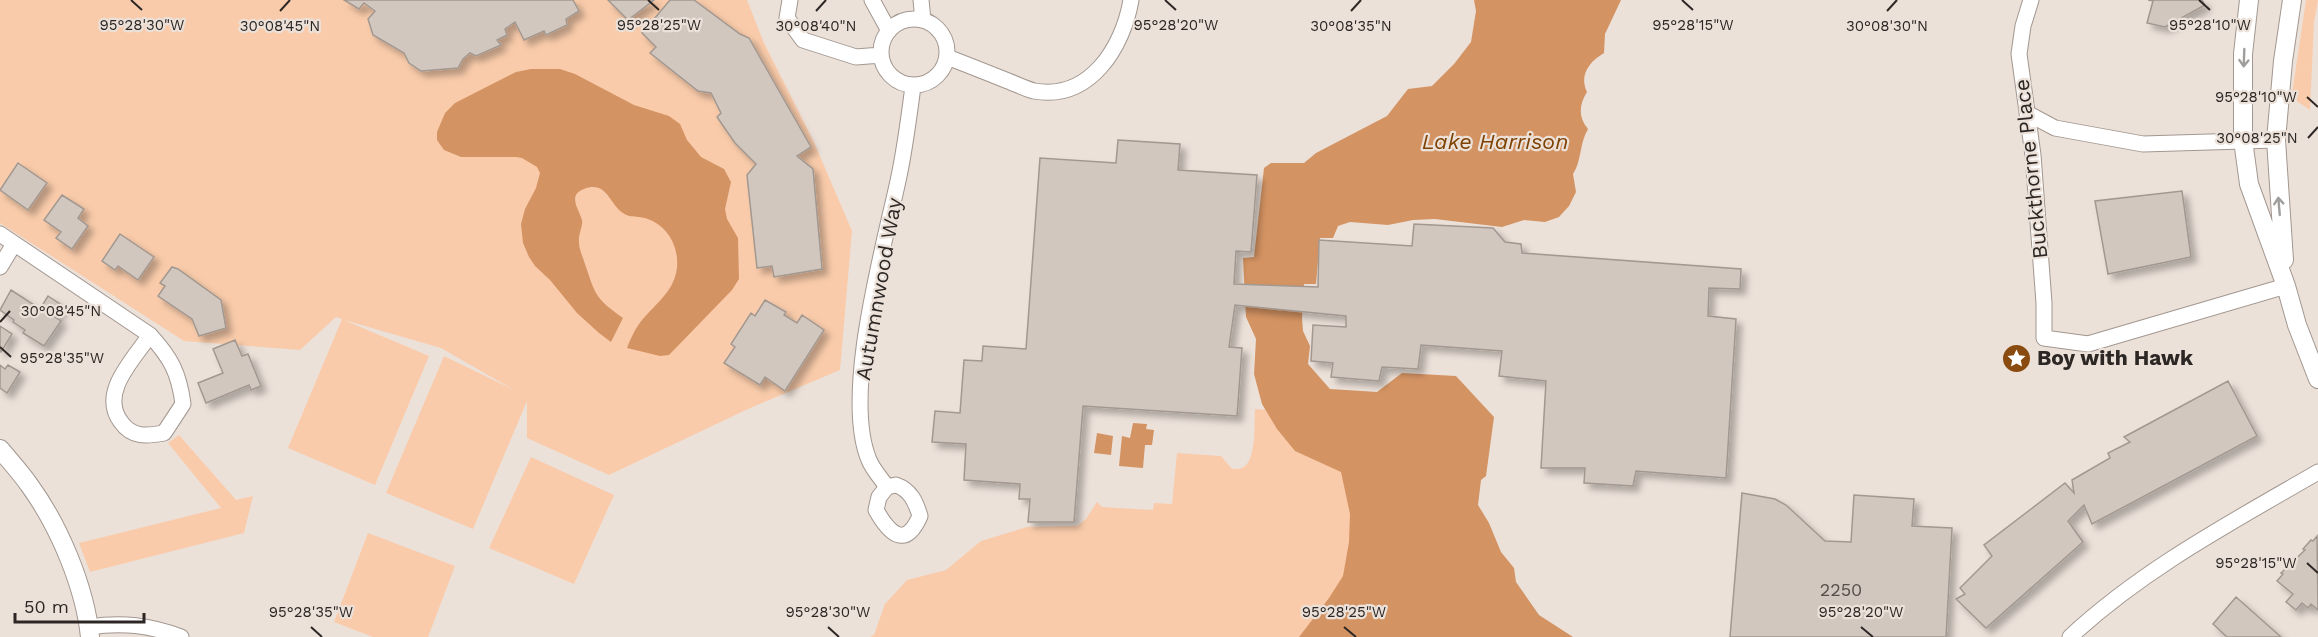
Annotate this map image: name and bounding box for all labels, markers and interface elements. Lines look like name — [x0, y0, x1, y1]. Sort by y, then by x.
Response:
text: 95°28'30"W — [100, 16, 184, 34]
text: 95°28'25"W — [617, 16, 701, 34]
text: 95°28'20"W — [1134, 16, 1218, 34]
text: 95°28'15"W — [1652, 16, 1734, 34]
text: 95°28'10"W — [2169, 16, 2251, 34]
text: 30°08'45"N — [240, 17, 320, 35]
text: 30°08'40"N — [775, 17, 857, 35]
text: 30°08'35"N — [1310, 17, 1392, 35]
text: 30°08'30"N — [1846, 17, 1928, 35]
one-way arrow — [2238, 48, 2249, 68]
street label: Buckthorne Place — [2009, 78, 2052, 260]
text: 95°28'10"W — [2215, 88, 2297, 106]
water label: Lake Harrison — [1422, 129, 1568, 154]
text: 30°08'25"N — [2216, 129, 2298, 147]
street label: Autumnwood Way — [850, 196, 907, 382]
one-way arrow — [2273, 197, 2284, 217]
text: 30°08'45"N — [21, 302, 101, 320]
place icon: Boy with Hawk — [2000, 342, 2032, 374]
place label: Boy with Hawk — [2037, 345, 2194, 370]
text: 95°28'35"W — [20, 349, 104, 367]
text: 95°28'15"W — [2215, 554, 2297, 572]
house number: 2250 — [1820, 579, 1862, 600]
scale bar — [15, 586, 144, 624]
text: 50 m — [24, 596, 69, 617]
text: 95°28'35"W — [269, 603, 353, 621]
text: 95°28'30"W — [786, 603, 870, 621]
text: 95°28'25"W — [1302, 603, 1386, 621]
text: 95°28'20"W — [1819, 603, 1903, 621]

